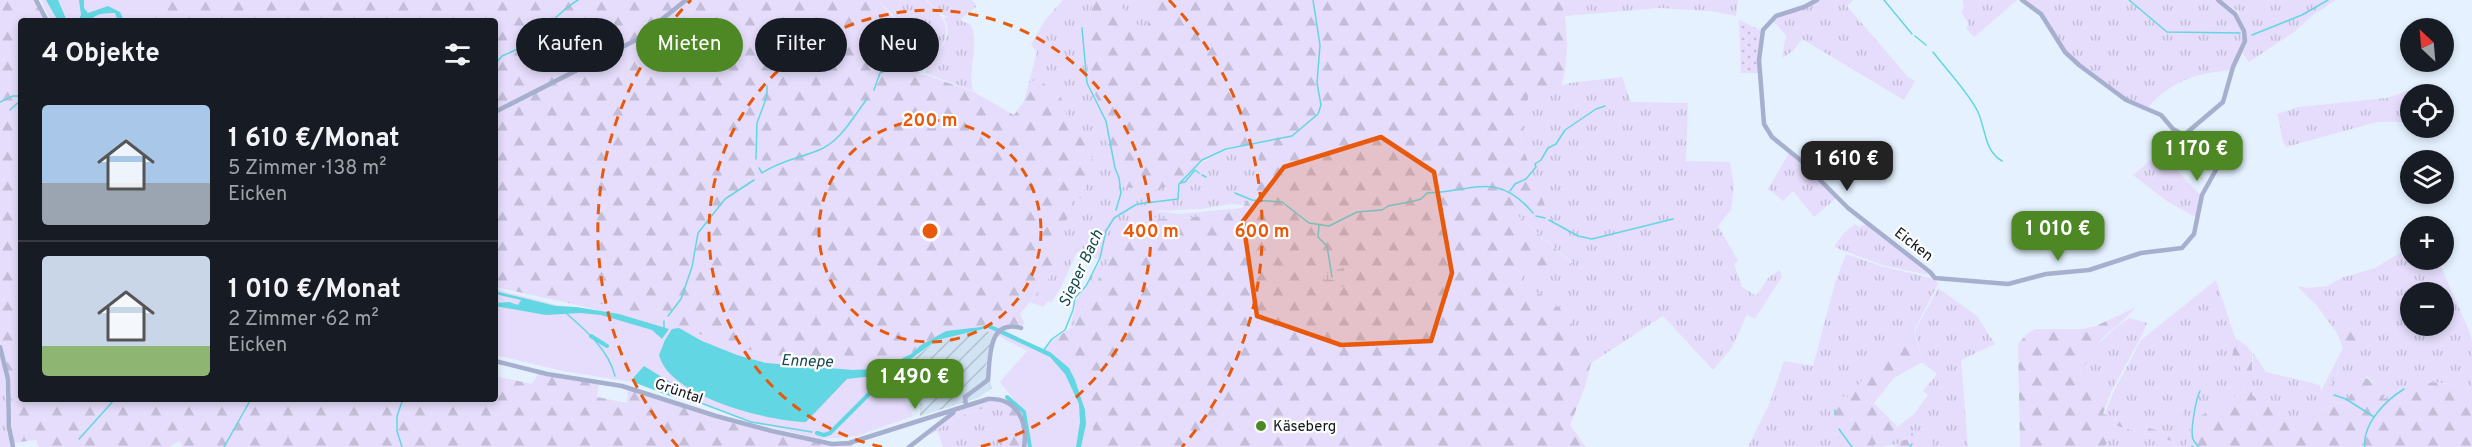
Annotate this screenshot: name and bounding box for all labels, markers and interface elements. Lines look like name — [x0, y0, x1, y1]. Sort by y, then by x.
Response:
chip: Kaufen — [516, 18, 624, 72]
chip: Mieten — [636, 18, 743, 72]
chip: Filter — [755, 18, 847, 72]
chip: Neu — [859, 18, 939, 72]
north arrow — [2400, 18, 2454, 72]
map controls — [2400, 18, 2454, 336]
text: 4 Objekte — [42, 38, 160, 71]
icon: filters — [441, 38, 474, 71]
button: locate — [2400, 84, 2454, 138]
text: 200 m — [902, 110, 958, 133]
text: 1 610 €/Monat — [228, 123, 400, 156]
icon: home — [90, 129, 162, 201]
pin: 1 170 € — [2142, 131, 2252, 182]
text: 1 170 € — [2166, 137, 2228, 163]
pin: 1 610 € — [1792, 141, 1902, 192]
text: 1 610 € — [1815, 147, 1879, 173]
button: layers — [2400, 150, 2454, 204]
text: 5 Zimmer · 138 m² — [228, 156, 386, 182]
text: Eicken — [228, 182, 287, 208]
pin: 1 010 € — [2003, 211, 2113, 262]
button: + — [2400, 216, 2454, 270]
text: 1 010 € — [2026, 217, 2091, 243]
centre of rings — [920, 221, 940, 241]
text: 400 m — [1123, 221, 1179, 244]
text: 600 m — [1234, 221, 1290, 244]
street label: Eicken — [1890, 224, 1936, 266]
water label: Sieper Bach — [1055, 227, 1109, 311]
text: 1 010 €/Monat — [228, 274, 401, 307]
icon: home — [90, 280, 162, 352]
button: − — [2400, 282, 2454, 336]
text: 2 Zimmer · 62 m² — [228, 307, 379, 333]
text: Eicken — [228, 333, 287, 359]
water label: Ennepe — [781, 351, 834, 373]
pin: 1 490 € — [860, 359, 970, 410]
text: 1 490 € — [880, 365, 950, 391]
street label: Grüntal — [652, 375, 705, 410]
place label: Käseberg — [1273, 418, 1336, 437]
marker: Käseberg — [1254, 419, 1268, 433]

